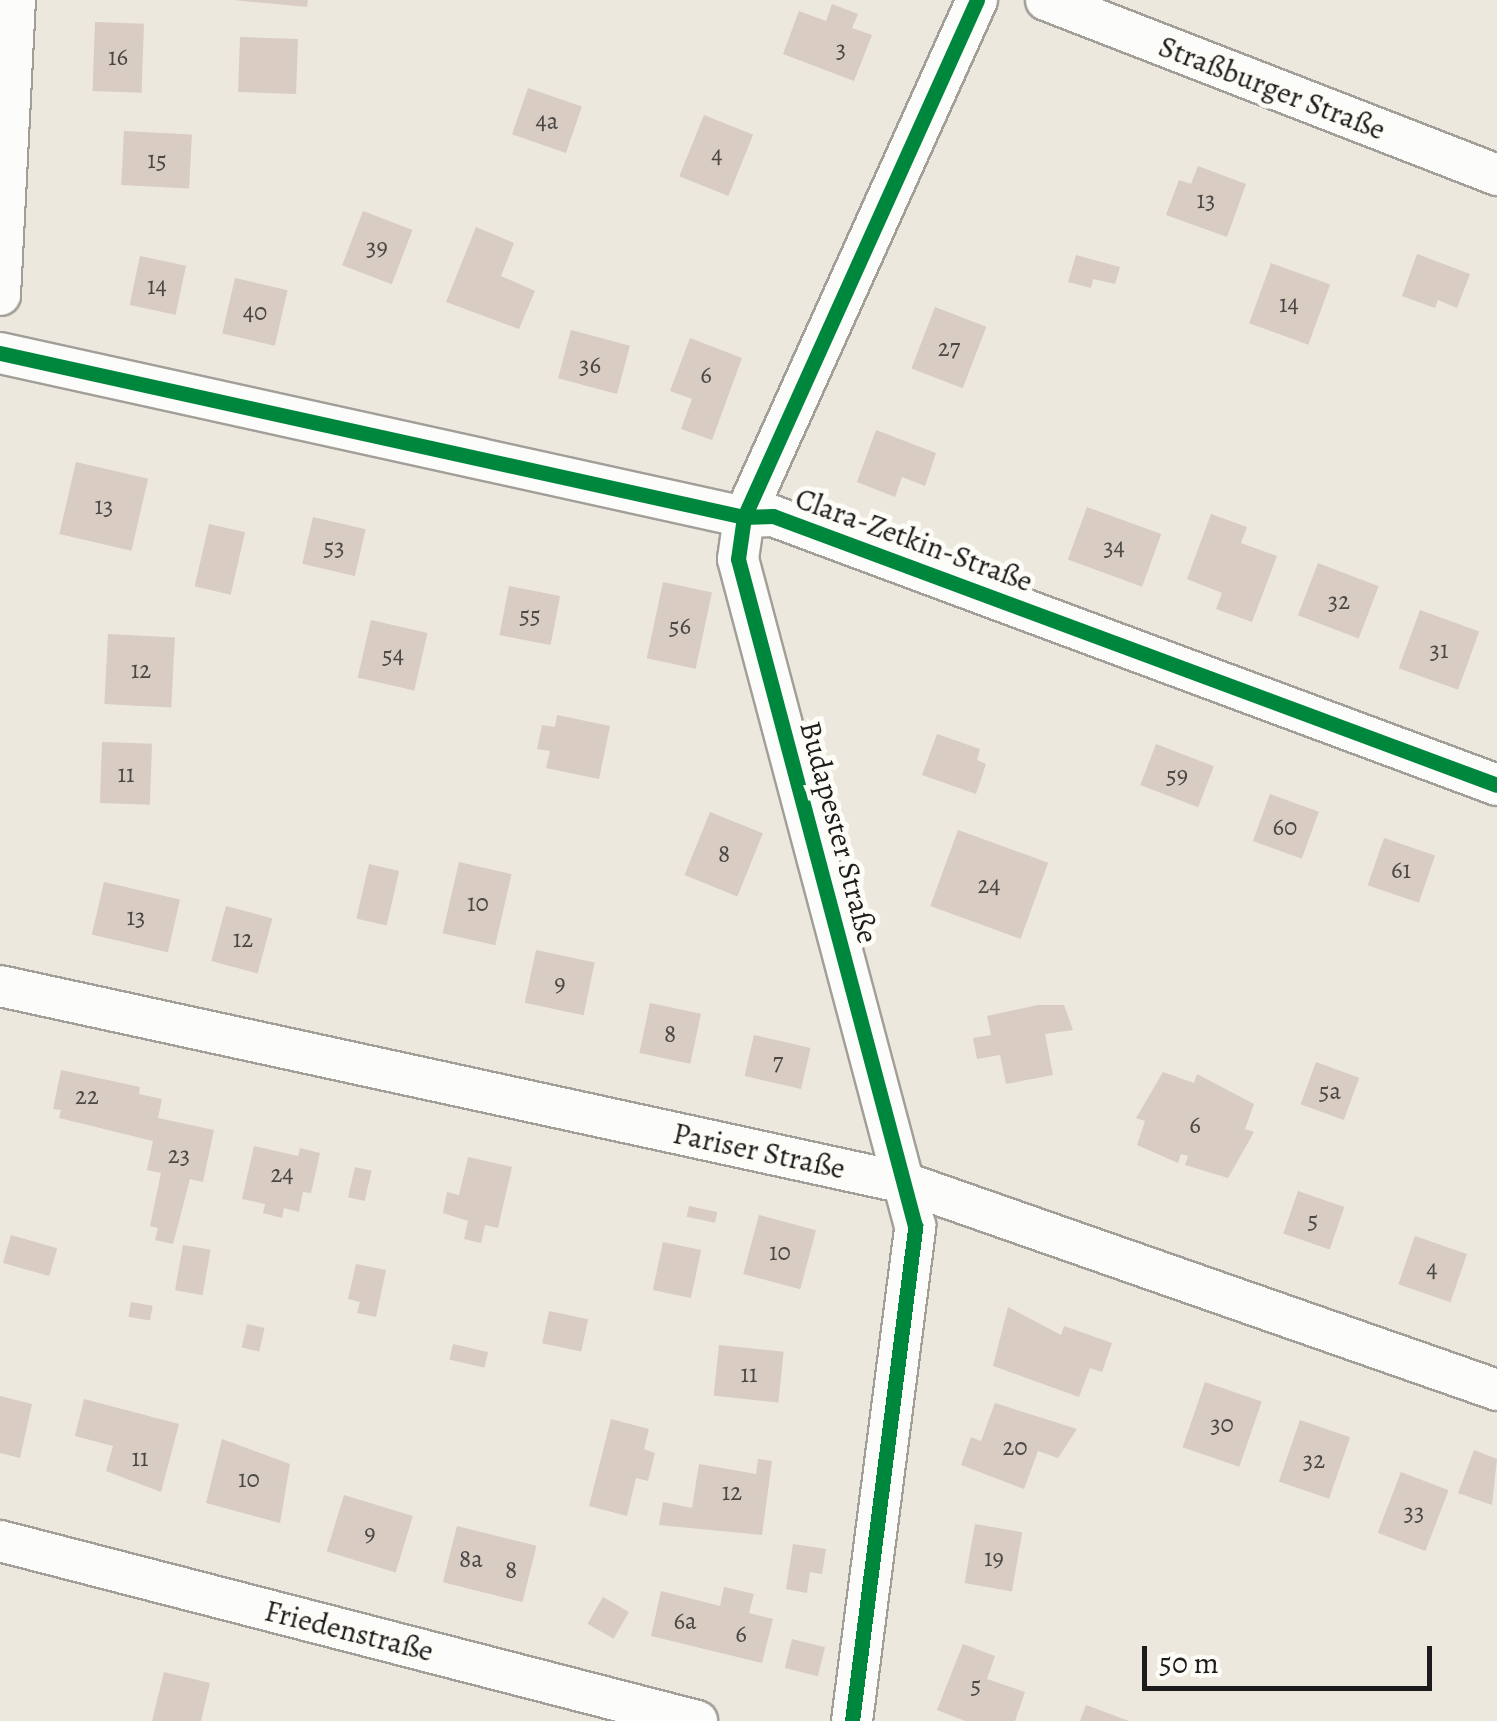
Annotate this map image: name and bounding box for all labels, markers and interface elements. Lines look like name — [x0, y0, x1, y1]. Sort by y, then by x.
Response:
street label: Straßburger Straße — [1154, 28, 1390, 148]
house number: 3 — [836, 34, 846, 64]
house number: 16 — [108, 42, 128, 72]
house number: 4a — [536, 106, 558, 136]
house number: 4 — [711, 140, 723, 170]
house number: 15 — [147, 145, 167, 175]
house number: 13 — [1197, 185, 1215, 215]
house number: 39 — [366, 232, 388, 262]
house number: 14 — [147, 271, 167, 301]
house number: 14 — [1279, 289, 1299, 319]
house number: 40 — [243, 297, 267, 327]
house number: 27 — [938, 333, 960, 363]
house number: 36 — [579, 350, 601, 380]
house number: 6 — [700, 360, 712, 390]
street label: Clara-Zetkin-Straße — [790, 480, 1038, 600]
house number: 13 — [95, 491, 113, 521]
house number: 53 — [323, 532, 345, 562]
house number: 34 — [1103, 532, 1125, 562]
house number: 32 — [1328, 586, 1350, 616]
house number: 55 — [519, 600, 541, 630]
house number: 56 — [669, 611, 691, 641]
house number: 31 — [1430, 635, 1448, 665]
house number: 54 — [382, 640, 404, 670]
house number: 12 — [131, 655, 151, 685]
street label: Budapester Straße — [792, 717, 886, 947]
house number: 11 — [117, 759, 135, 789]
house number: 59 — [1166, 760, 1188, 790]
house number: 60 — [1273, 812, 1297, 842]
house number: 8 — [718, 839, 730, 869]
house number: 61 — [1391, 855, 1411, 885]
house number: 24 — [977, 870, 1001, 900]
house number: 10 — [467, 888, 489, 918]
house number: 13 — [127, 902, 145, 932]
house number: 12 — [233, 924, 253, 954]
house number: 9 — [554, 968, 566, 998]
house number: 8 — [664, 1019, 676, 1049]
house number: 7 — [773, 1047, 783, 1077]
house number: 5a — [1319, 1076, 1341, 1106]
house number: 22 — [75, 1081, 99, 1111]
house number: 6 — [1189, 1110, 1201, 1140]
street label: Pariser Straße — [670, 1115, 848, 1187]
house number: 23 — [168, 1140, 190, 1170]
house number: 24 — [270, 1159, 294, 1189]
house number: 5 — [1308, 1205, 1318, 1235]
house number: 10 — [769, 1237, 791, 1267]
house number: 4 — [1426, 1254, 1438, 1284]
house number: 11 — [740, 1359, 758, 1389]
house number: 30 — [1210, 1409, 1234, 1439]
house number: 20 — [1002, 1432, 1028, 1462]
house number: 11 — [131, 1443, 149, 1473]
house number: 32 — [1303, 1445, 1325, 1475]
house number: 10 — [238, 1464, 260, 1494]
house number: 12 — [722, 1477, 742, 1507]
house number: 33 — [1404, 1497, 1424, 1527]
house number: 9 — [364, 1518, 376, 1548]
house number: 19 — [984, 1543, 1004, 1573]
house number: 8a — [459, 1544, 483, 1574]
house number: 8 — [505, 1555, 517, 1585]
street label: Friedenstraße — [261, 1593, 437, 1669]
house number: 6a — [673, 1606, 697, 1636]
house number: 6 — [735, 1619, 747, 1649]
scale bar — [1147, 1626, 1437, 1688]
text: 50 m — [1159, 1643, 1219, 1683]
house number: 5 — [971, 1670, 981, 1700]

